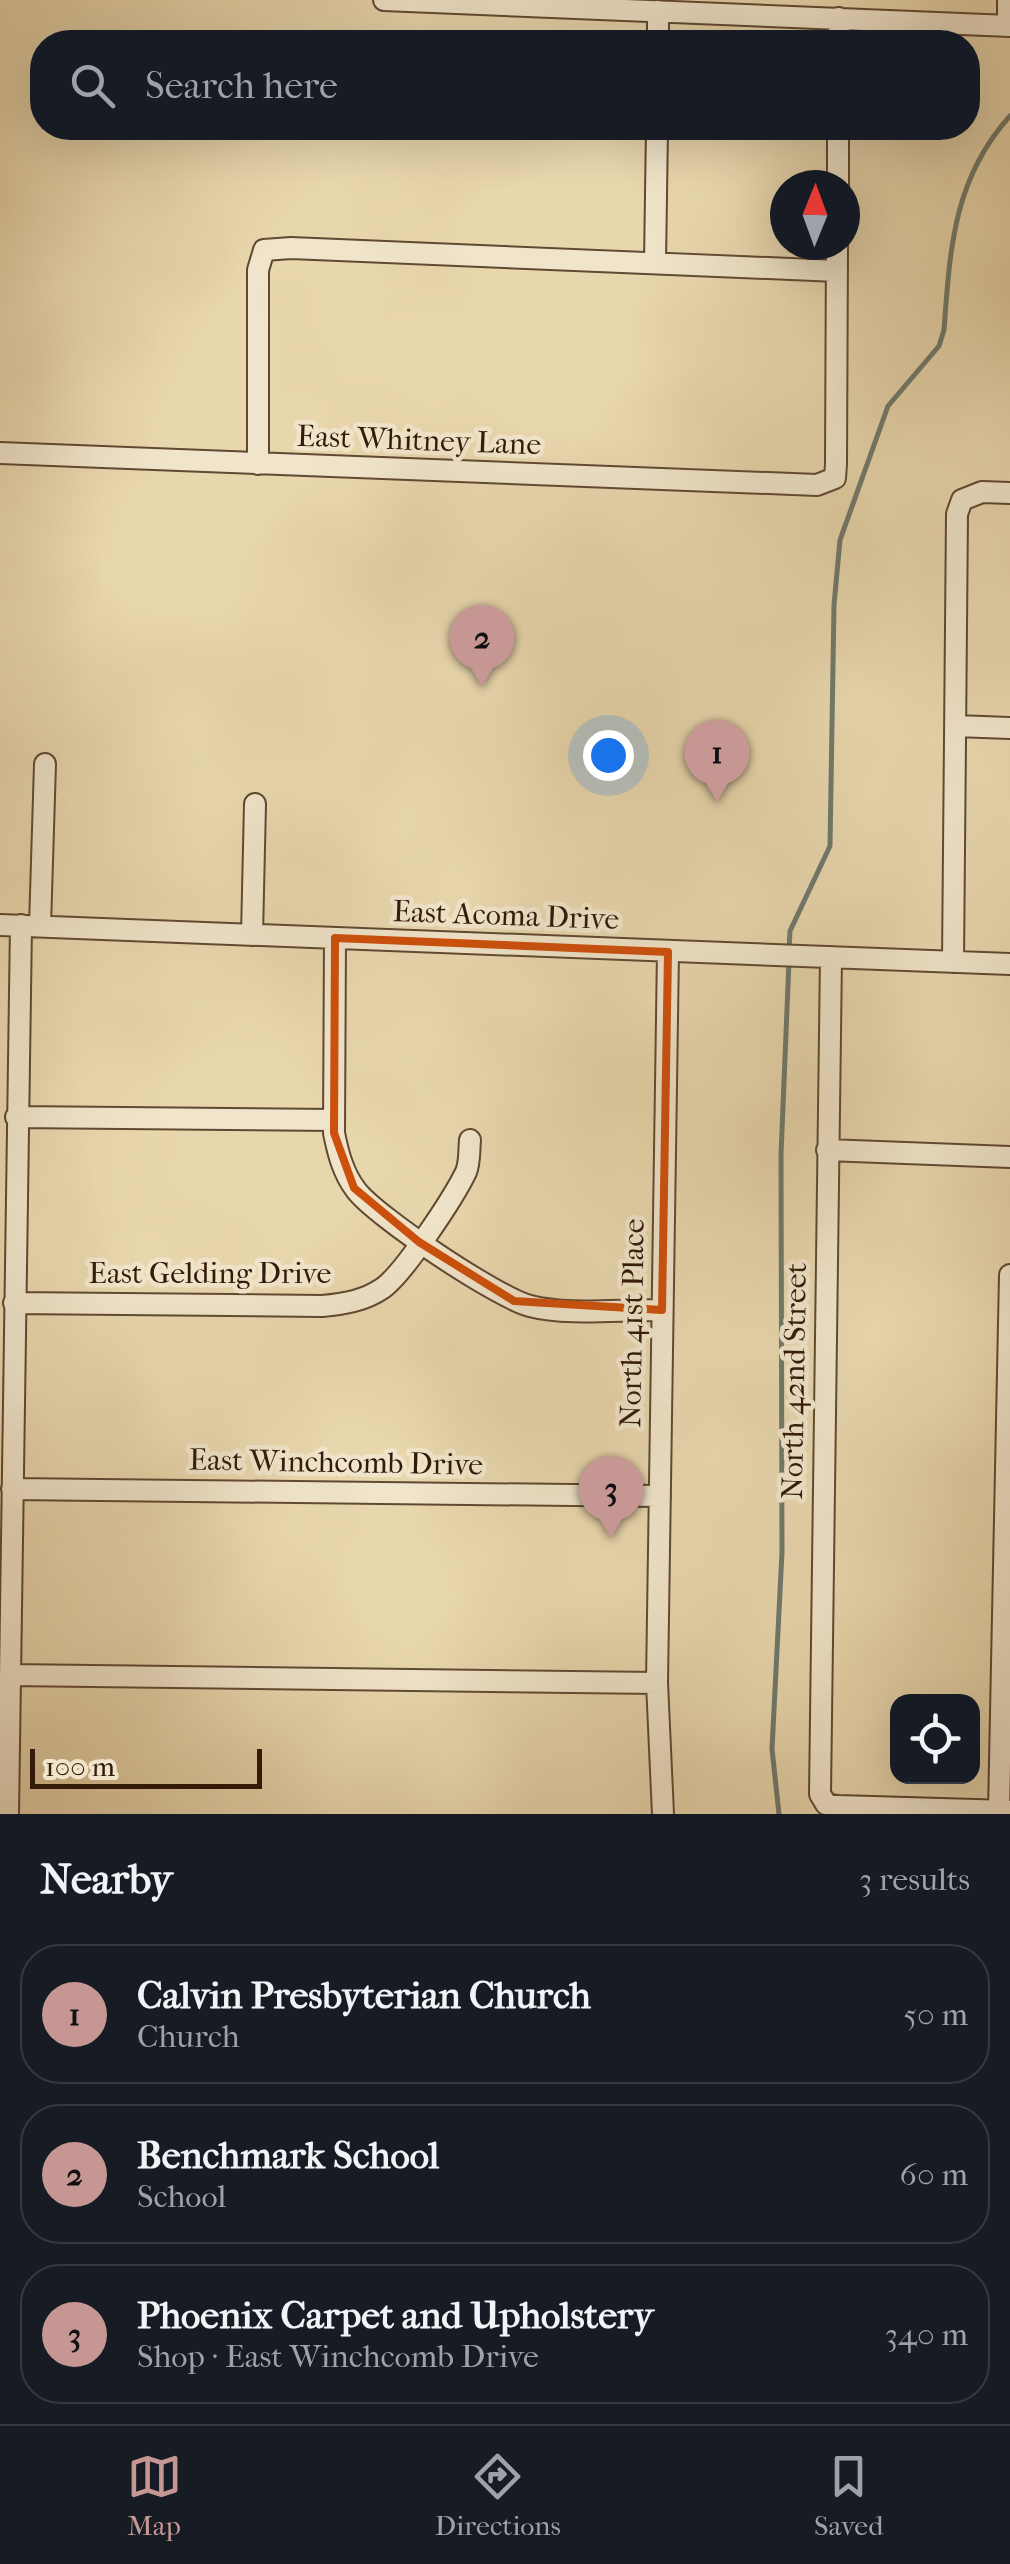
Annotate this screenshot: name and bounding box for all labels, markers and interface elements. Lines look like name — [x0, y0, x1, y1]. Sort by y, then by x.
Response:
search box — [30, 30, 980, 140]
icon: search — [65, 58, 120, 113]
text: Search here — [145, 63, 338, 108]
north arrow — [770, 170, 860, 260]
street label: East Whitney Lane — [296, 419, 542, 462]
pin: 2 — [450, 604, 514, 687]
pin: 1 — [684, 720, 750, 802]
your location — [583, 730, 634, 781]
street label: East Acoma Drive — [392, 894, 620, 937]
street label: North 41st Place — [613, 1218, 652, 1428]
street label: East Gelding Drive — [89, 1256, 332, 1291]
street label: North 42nd Street — [775, 1262, 814, 1500]
street label: East Winchcomb Drive — [189, 1442, 484, 1483]
pin: 3 — [578, 1456, 644, 1538]
map controls — [890, 1694, 980, 1784]
button: locate — [890, 1694, 980, 1784]
scale bar — [30, 1744, 262, 1788]
text: 100 m — [45, 1750, 115, 1783]
text: Nearby — [40, 1855, 172, 1904]
text: 3 results — [859, 1861, 970, 1898]
text: Calvin Presbyterian Church — [137, 1973, 591, 2018]
text: 1 — [69, 1996, 80, 2033]
text: 50 m — [903, 1996, 968, 2033]
text: Church — [137, 2018, 240, 2055]
text: Benchmark School — [137, 2133, 439, 2178]
text: 2 — [66, 2156, 83, 2193]
text: 60 m — [900, 2156, 968, 2193]
text: School — [137, 2178, 226, 2215]
text: Phoenix Carpet and Upholstery — [137, 2293, 653, 2338]
text: 3 — [68, 2316, 81, 2353]
text: 340 m — [885, 2316, 968, 2353]
text: Shop · East Winchcomb Drive — [137, 2338, 539, 2375]
tab: Map — [127, 2449, 182, 2542]
tab: Directions — [435, 2449, 561, 2542]
tab: Saved — [814, 2449, 883, 2542]

